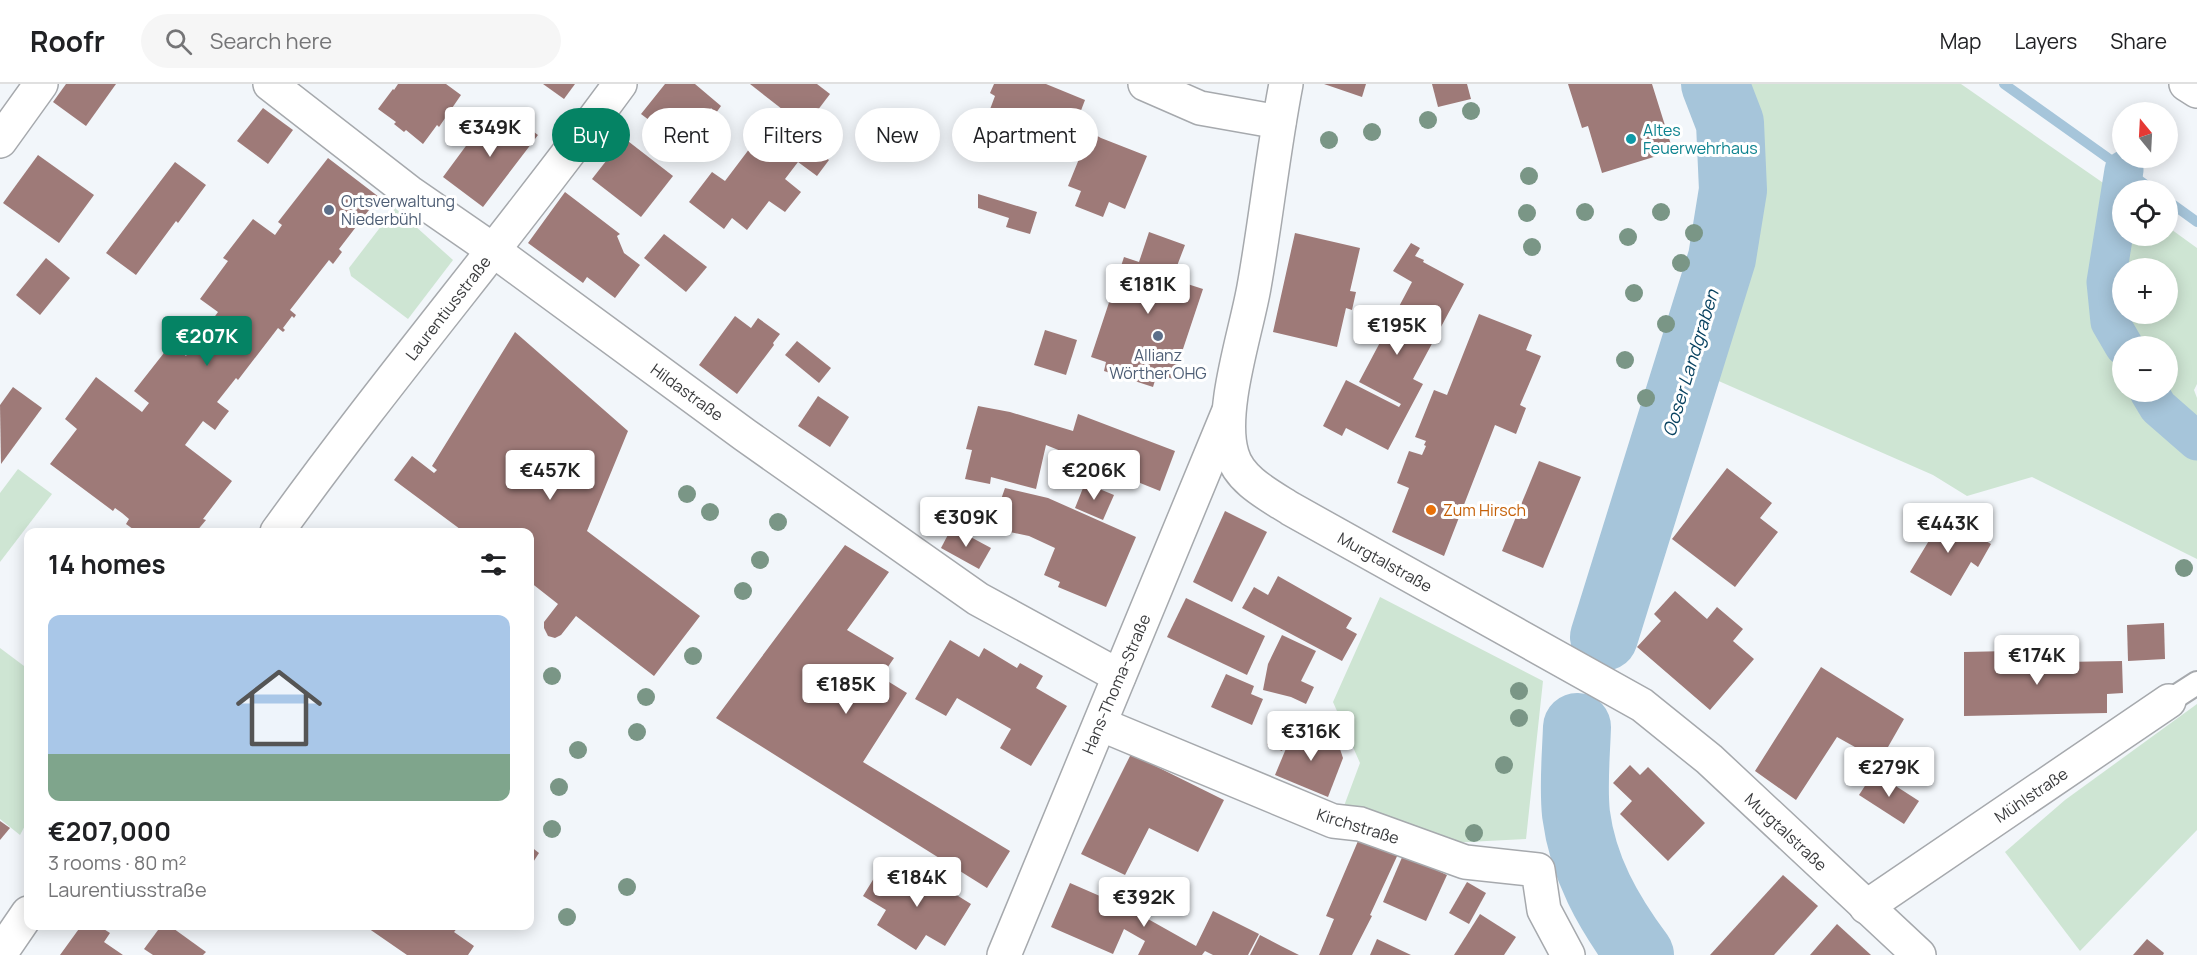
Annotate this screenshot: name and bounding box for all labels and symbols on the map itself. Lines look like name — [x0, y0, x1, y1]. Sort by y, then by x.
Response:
north arrow — [2112, 102, 2178, 168]
pin: €349K — [448, 107, 532, 158]
place label: Altes Feuerwehrhaus — [1643, 119, 1758, 159]
marker: Altes Feuerwehrhaus — [1624, 132, 1638, 146]
place label: Ortsverwaltung Niederbühl — [341, 190, 455, 230]
marker: Ortsverwaltung Niederbühl — [322, 203, 336, 217]
street label: Laurentiusstraße — [400, 251, 496, 365]
pin: €181K — [1106, 264, 1190, 315]
water label: Ooser Landgraben — [1656, 285, 1724, 439]
pin: €195K — [1355, 305, 1439, 356]
pin: €207K — [165, 316, 249, 367]
marker: Allianz Wörther OHG — [1151, 329, 1165, 343]
place label: Allianz Wörther OHG — [1109, 344, 1207, 384]
street label: Hildastraße — [646, 358, 728, 426]
pin: €457K — [508, 450, 592, 501]
pin: €206K — [1052, 450, 1136, 501]
pin: €309K — [924, 497, 1008, 548]
place label: Zum Hirsch — [1443, 499, 1526, 521]
marker: Zum Hirsch — [1424, 503, 1438, 517]
pin: €443K — [1906, 503, 1990, 554]
street label: Murgtalstraße — [1334, 527, 1436, 597]
street label: Hans-Thoma-Straße — [1076, 610, 1156, 758]
pin: €174K — [1995, 635, 2079, 686]
pin: €185K — [804, 664, 888, 715]
pin: €316K — [1269, 711, 1353, 762]
pin: €279K — [1847, 747, 1931, 798]
street label: Mühlstraße — [1990, 762, 2072, 828]
street label: Murgtalstraße — [1740, 788, 1832, 876]
street label: Kirchstraße — [1314, 803, 1402, 849]
pin: €184K — [875, 857, 959, 908]
pin: €392K — [1102, 877, 1186, 928]

